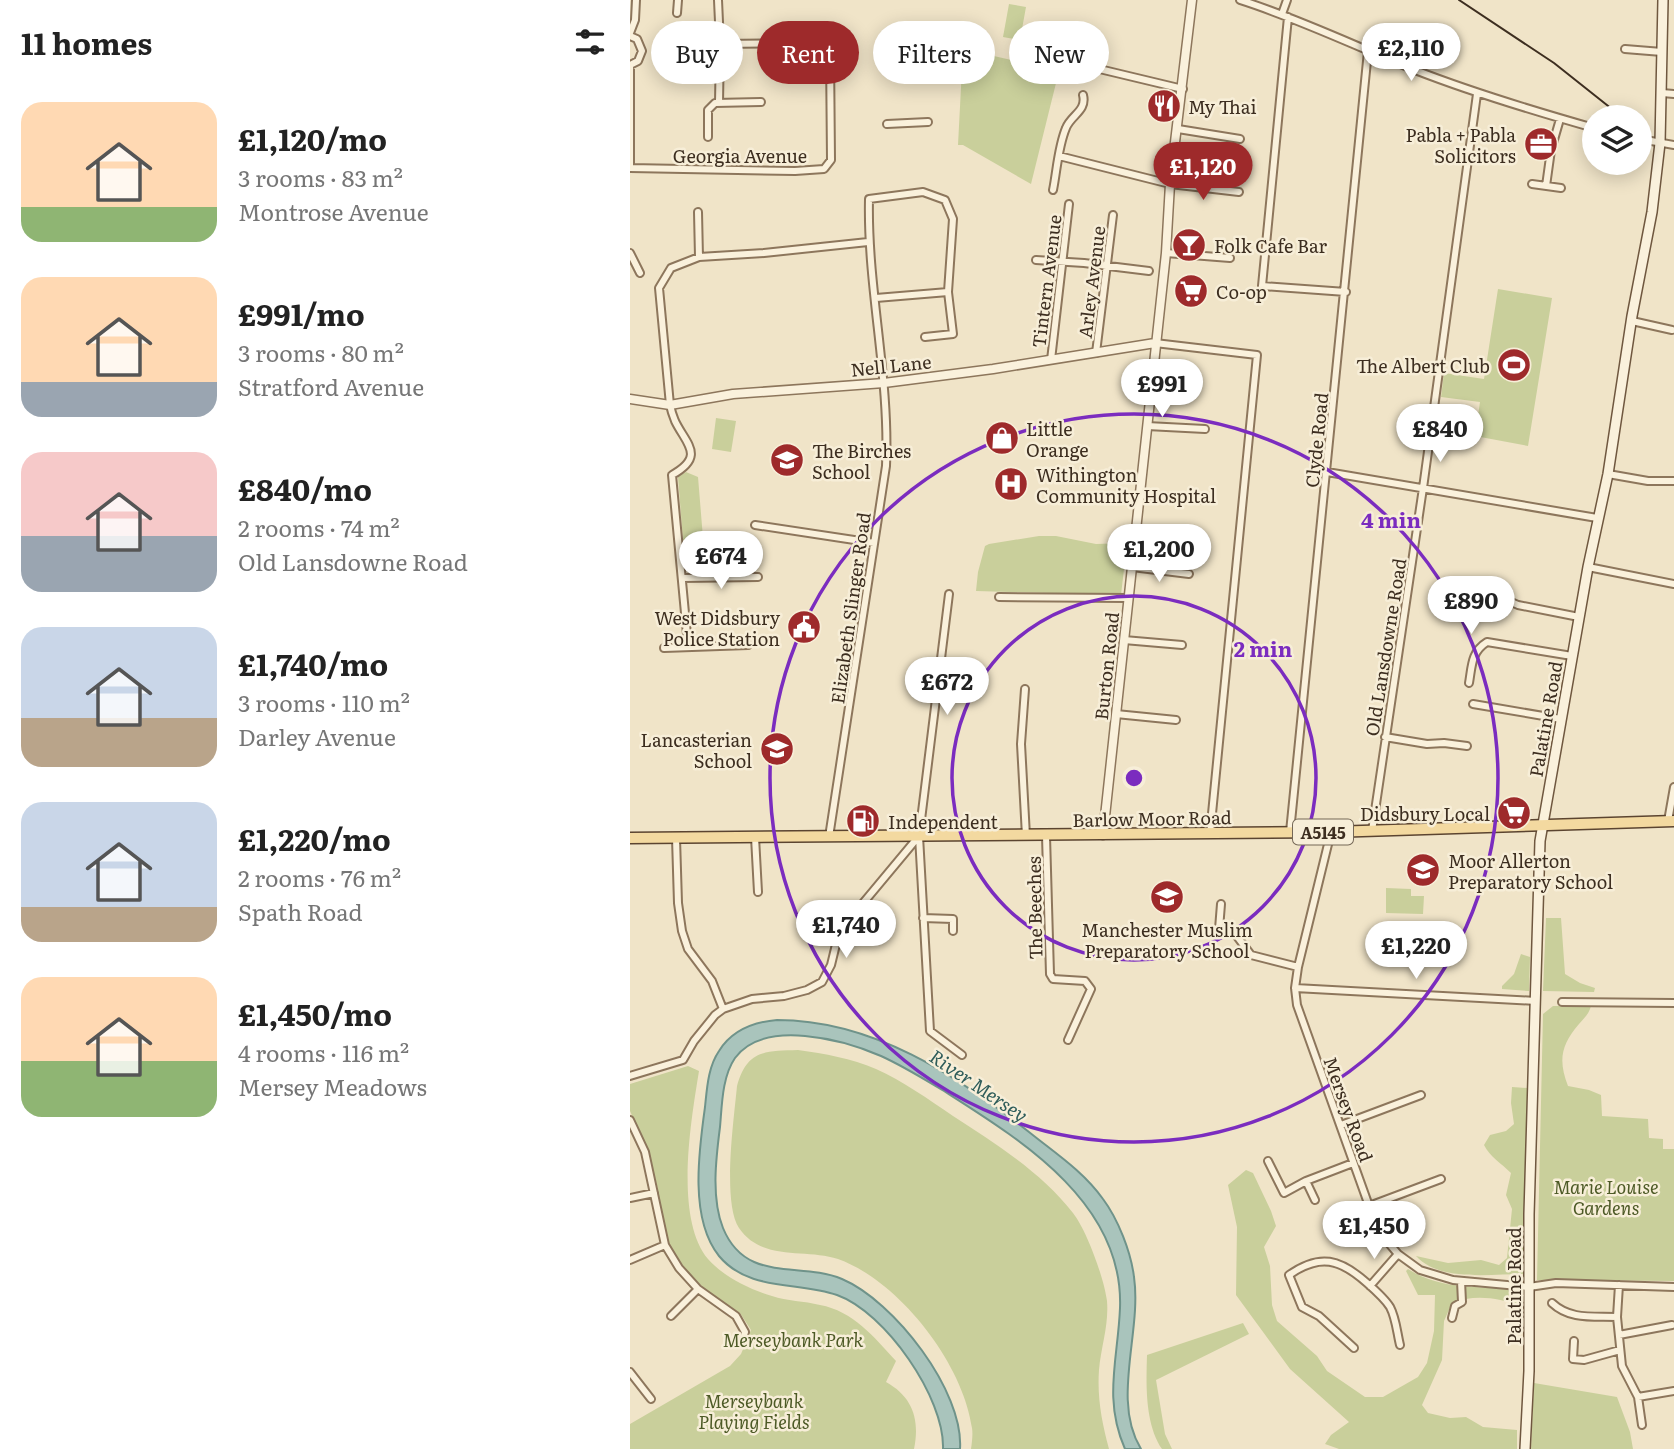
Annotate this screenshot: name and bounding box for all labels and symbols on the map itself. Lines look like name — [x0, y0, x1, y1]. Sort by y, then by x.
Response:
pin: £2,110 — [1354, 24, 1468, 83]
restaurant icon: My Thai — [1145, 87, 1183, 125]
place label: My Thai — [1188, 93, 1257, 120]
place label: Pabla + Pabla Solicitors — [1406, 121, 1516, 169]
office icon: Pabla + Pabla Solicitors — [1522, 125, 1560, 163]
street label: Georgia Avenue — [673, 142, 807, 169]
pin: £1,120 — [1146, 142, 1260, 202]
street label: Tintern Avenue — [1024, 213, 1068, 349]
street label: Arley Avenue — [1071, 224, 1111, 340]
bar icon: Folk Cafe Bar — [1170, 226, 1208, 264]
place label: Folk Cafe Bar — [1214, 232, 1327, 259]
supermarket icon: Co-op — [1172, 272, 1210, 310]
place label: Co-op — [1216, 278, 1267, 305]
sports icon: The Albert Club — [1495, 346, 1533, 384]
street label: Nell Lane — [849, 347, 933, 383]
place label: The Albert Club — [1356, 352, 1490, 379]
pin: £991 — [1121, 360, 1203, 419]
street label: Clyde Road — [1298, 391, 1334, 489]
pin: £840 — [1399, 405, 1481, 464]
place label: Little Orange — [1026, 415, 1089, 463]
shop icon: Little Orange — [983, 419, 1021, 457]
place label: The Birches School — [812, 437, 911, 485]
school or university icon: The Birches School — [768, 441, 806, 479]
place label: Withington Community Hospital — [1036, 461, 1216, 509]
hospital icon: Withington Community Hospital — [992, 465, 1030, 503]
text: 4 min — [1361, 503, 1421, 534]
street label: Elizabeth Slinger Road — [823, 510, 877, 706]
pin: £1,200 — [1102, 524, 1216, 584]
pin: £674 — [680, 532, 762, 591]
street label: Old Lansdowne Road — [1358, 556, 1412, 738]
pin: £890 — [1430, 576, 1512, 636]
place label: West Didsbury Police Station — [654, 604, 781, 652]
public building icon: West Didsbury Police Station — [785, 608, 823, 646]
street label: Burton Road — [1087, 611, 1125, 721]
text: 2 min — [1234, 632, 1293, 663]
pin: £672 — [906, 658, 988, 717]
street label: Palatine Road — [1522, 659, 1568, 779]
place label: Lancasterian School — [640, 726, 752, 774]
school or university icon: Lancasterian School — [758, 730, 796, 768]
centre of rings — [1122, 766, 1146, 790]
supermarket icon: Didsbury Local — [1495, 794, 1533, 832]
place label: Didsbury Local — [1360, 800, 1490, 827]
fuel station icon: Independent — [844, 802, 882, 840]
street label: Barlow Moor Road — [1072, 803, 1232, 833]
place label: Independent — [888, 808, 999, 835]
road number: A5145 — [1293, 820, 1353, 845]
place label: Moor Allerton Preparatory School — [1448, 847, 1613, 895]
school or university icon: Moor Allerton Preparatory School — [1404, 851, 1442, 889]
street label: The Beeches — [1020, 856, 1048, 960]
school or university icon: Manchester Muslim Preparatory School — [1148, 878, 1186, 916]
pin: £1,740 — [789, 900, 903, 960]
place label: Manchester Muslim Preparatory School — [1081, 916, 1253, 964]
pin: £1,220 — [1359, 922, 1473, 981]
water label: River Mersey — [924, 1042, 1034, 1128]
street label: Mersey Road — [1317, 1053, 1381, 1165]
park label: Marie Louise Gardens — [1553, 1173, 1659, 1221]
pin: £1,450 — [1317, 1202, 1431, 1261]
street label: Palatine Road — [1500, 1227, 1527, 1345]
park label: Merseybank Park — [723, 1326, 863, 1353]
park label: Merseybank Playing Fields — [698, 1387, 810, 1435]

